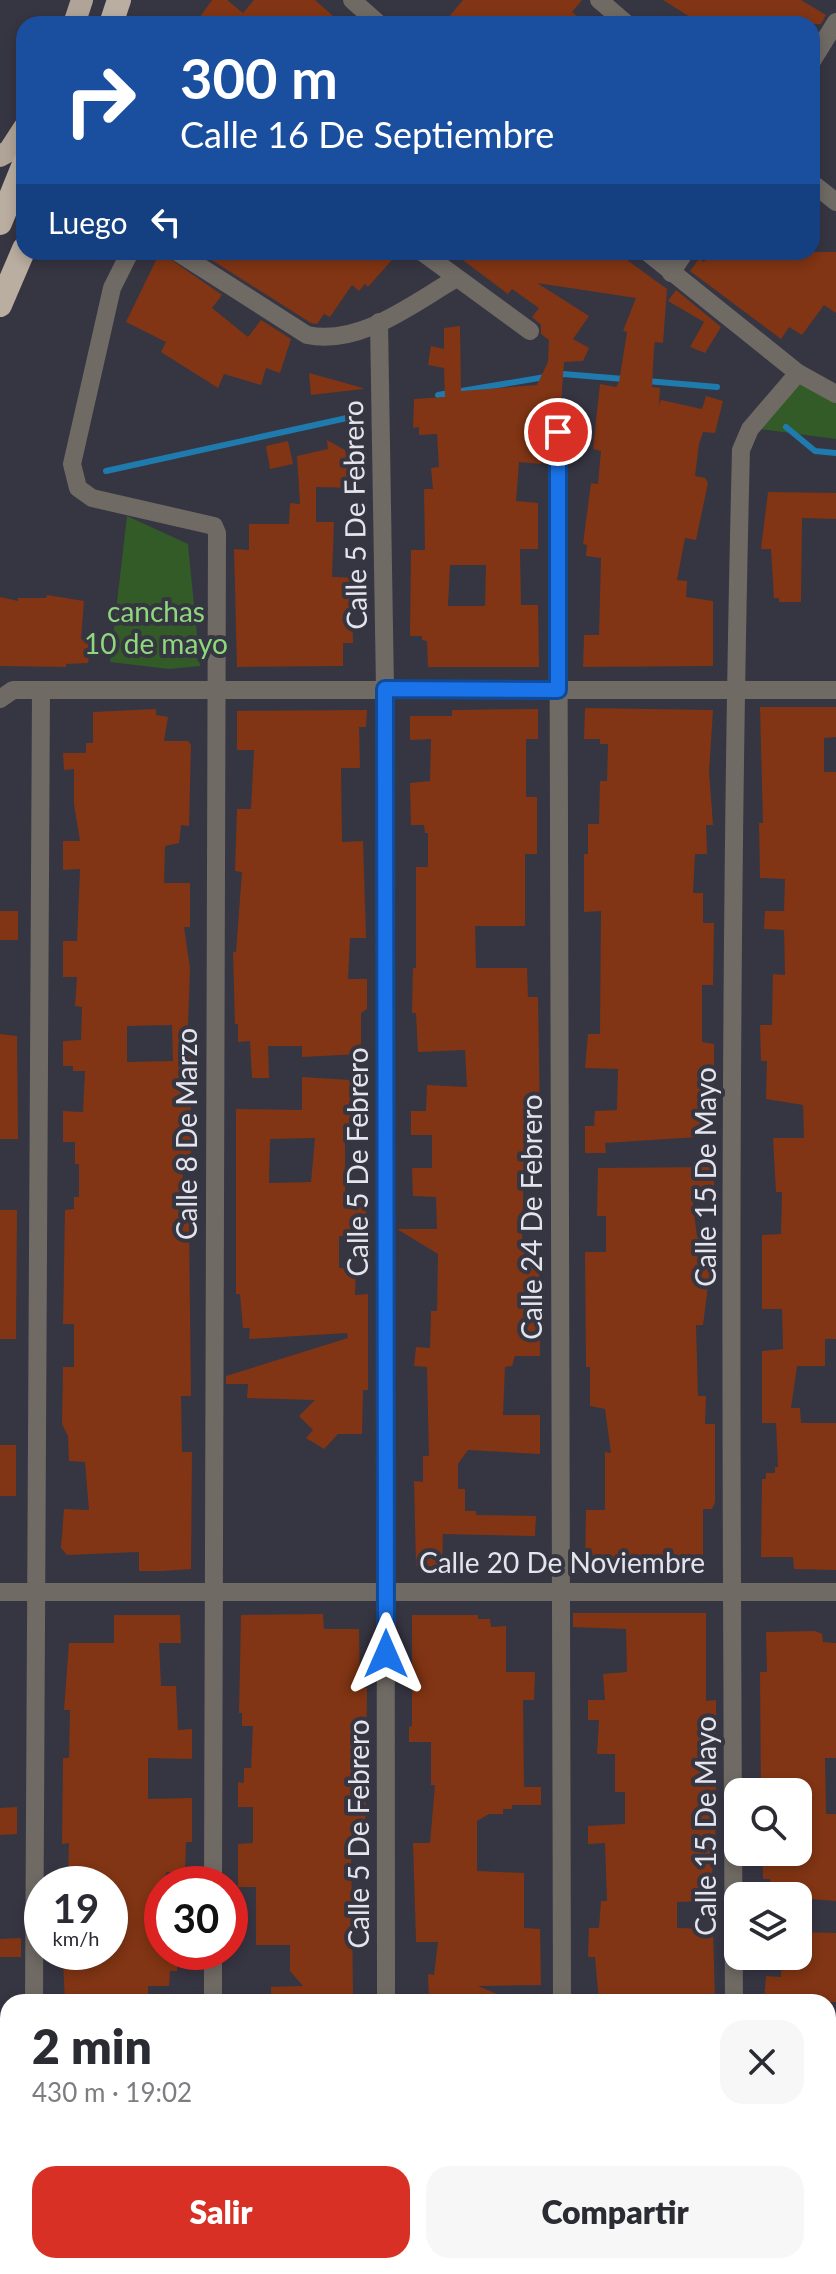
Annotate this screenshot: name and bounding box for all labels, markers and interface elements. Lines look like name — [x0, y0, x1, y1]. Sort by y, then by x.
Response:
text: 300 m — [180, 44, 338, 111]
icon: right — [48, 48, 152, 152]
text: Calle 16 De Septiembre — [180, 112, 554, 156]
icon: left — [144, 200, 188, 244]
text: Luego — [48, 204, 128, 240]
pin — [524, 398, 592, 466]
street label: Calle 5 De Febrero — [335, 400, 373, 630]
icon: arrive — [536, 410, 580, 454]
park label: canchas 10 de mayo — [84, 594, 228, 660]
street label: Calle 8 De Marzo — [169, 1028, 203, 1240]
street label: Calle 5 De Febrero — [340, 1047, 374, 1277]
street label: Calle 15 De Mayo — [688, 1067, 722, 1287]
street label: Calle 24 De Febrero — [514, 1094, 548, 1340]
street label: Calle 20 De Noviembre — [419, 1545, 705, 1579]
position arrow — [344, 1612, 428, 1696]
street label: Calle 15 De Mayo — [688, 1716, 722, 1936]
street label: Calle 5 De Febrero — [341, 1719, 375, 1949]
map controls — [724, 1778, 812, 1970]
button: search — [724, 1778, 812, 1866]
speed limit sign: 30 — [144, 1866, 248, 1970]
button: layers — [724, 1882, 812, 1970]
text: 19 — [53, 1884, 99, 1932]
text: km/h — [53, 1926, 99, 1950]
text: 2 min — [32, 2017, 152, 2074]
button: close — [720, 2020, 804, 2104]
text: 430 m · 19:02 — [32, 2076, 192, 2108]
button: Salir — [32, 2166, 410, 2258]
button: Compartir — [426, 2166, 804, 2258]

